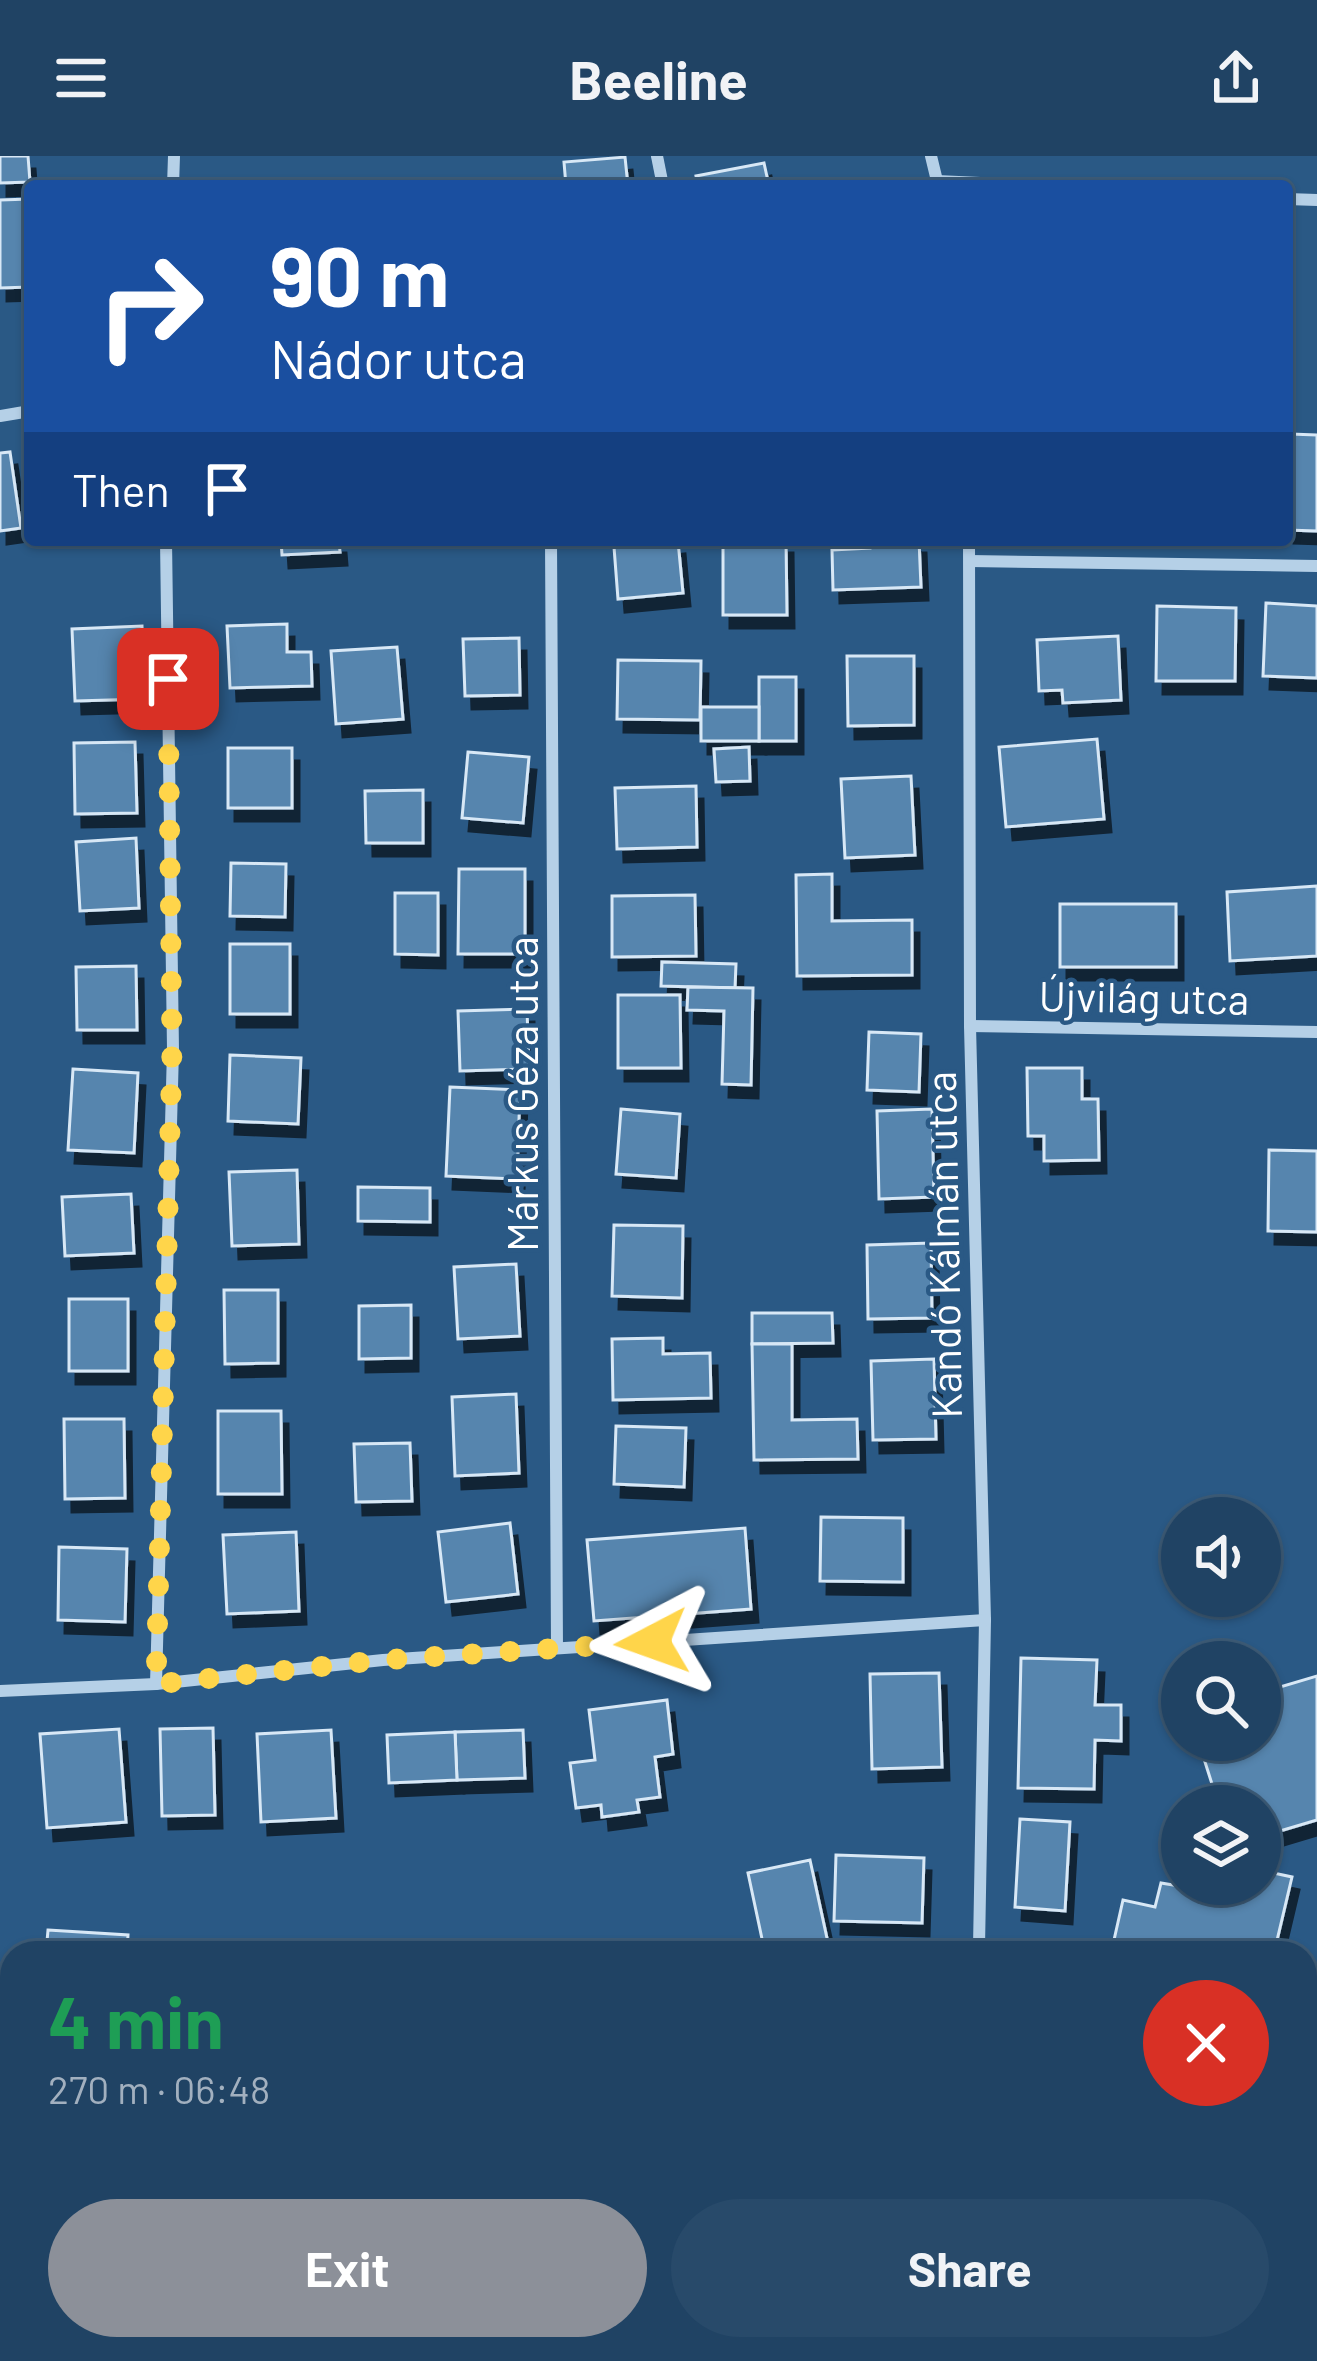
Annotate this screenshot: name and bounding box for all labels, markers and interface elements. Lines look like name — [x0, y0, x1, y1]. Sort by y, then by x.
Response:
icon: menu — [48, 45, 114, 111]
icon: share — [1203, 45, 1269, 111]
text: Beeline — [569, 46, 748, 111]
text: 90 m — [270, 223, 449, 324]
icon: right — [72, 228, 228, 384]
text: Nádor utca — [270, 325, 527, 390]
icon: arrive — [194, 456, 260, 522]
text: Then — [72, 462, 170, 516]
pin — [117, 628, 219, 730]
icon: arrive — [135, 646, 201, 712]
street label: Márkus Géza utca — [496, 936, 546, 1252]
street label: Újvilág utca — [1038, 969, 1250, 1024]
street label: Kandó Kálmán utca — [914, 1071, 970, 1419]
map controls — [1161, 1497, 1281, 1905]
button: sound — [1161, 1497, 1281, 1617]
position arrow — [589, 1579, 715, 1705]
button: search — [1161, 1641, 1281, 1761]
button: layers — [1161, 1785, 1281, 1905]
text: 4 min — [48, 1977, 224, 2063]
button: close — [1143, 1980, 1269, 2106]
text: 270 m · 06:48 — [48, 2065, 270, 2112]
button: Exit — [48, 2199, 647, 2337]
button: Share — [671, 2199, 1269, 2337]

